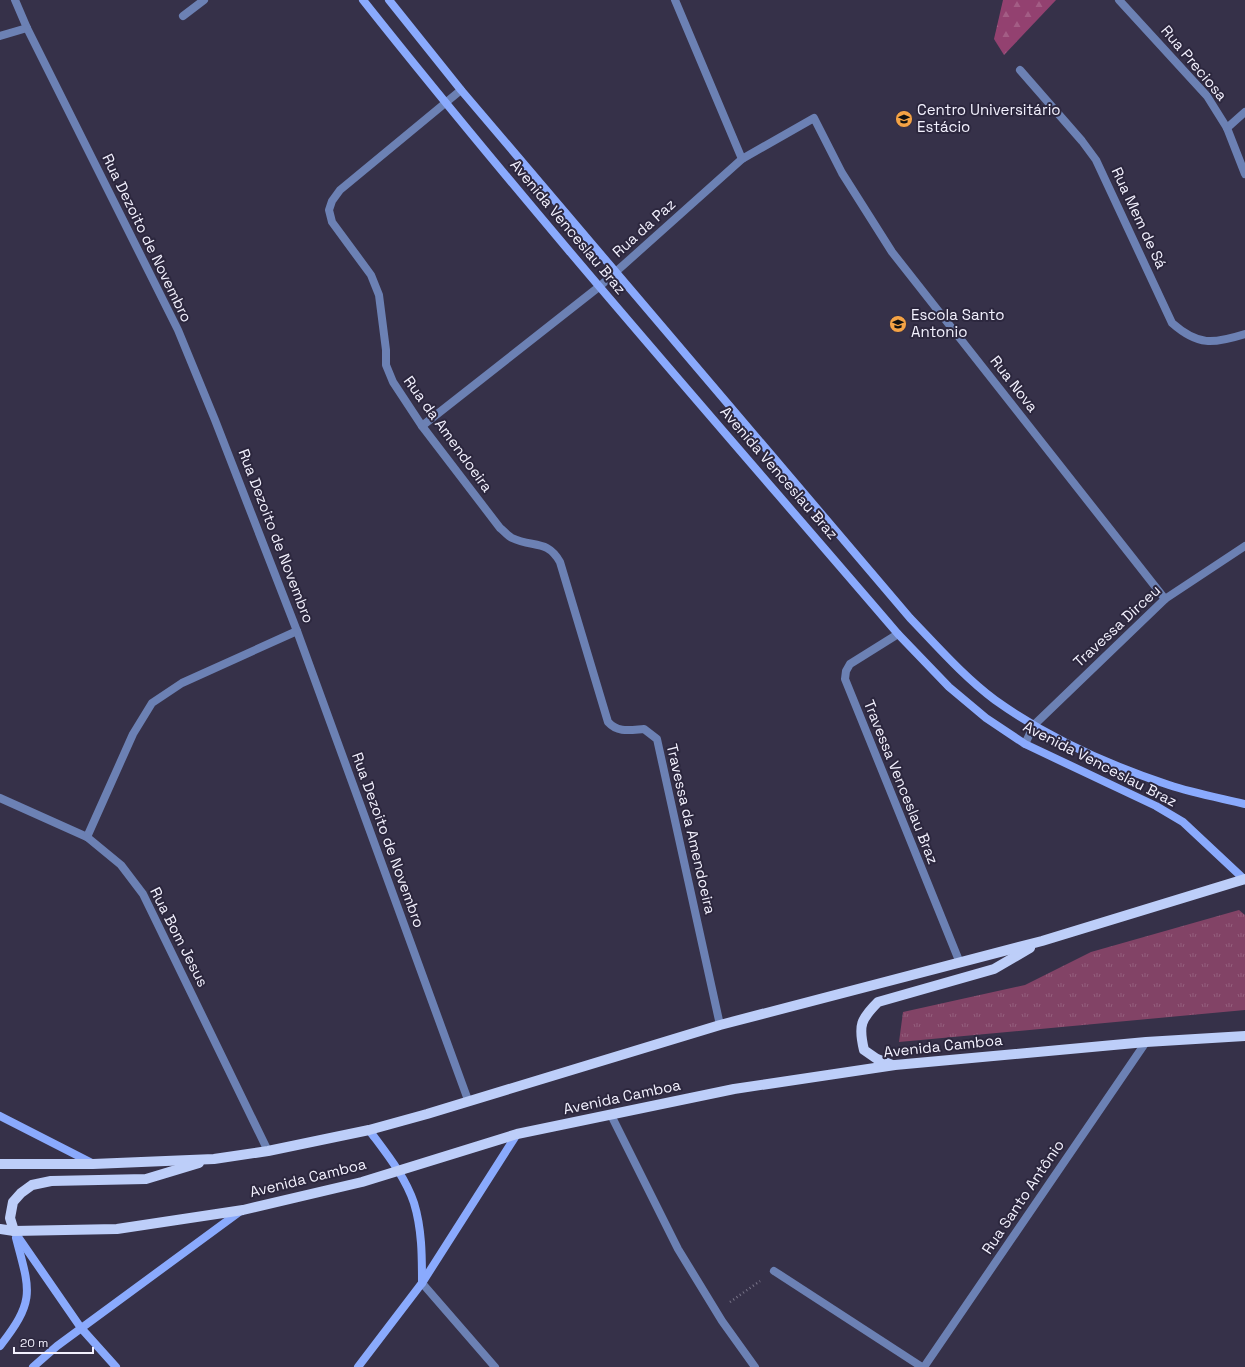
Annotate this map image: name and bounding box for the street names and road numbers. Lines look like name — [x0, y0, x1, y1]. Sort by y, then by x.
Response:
street label: Rua Preciosa — [1157, 21, 1232, 105]
street label: Rua Dezoito de Novembro — [98, 150, 197, 325]
street label: Avenida Venceslau Braz — [506, 155, 630, 298]
street label: Rua Mem de Sá — [1108, 164, 1171, 272]
street label: Rua da Paz — [608, 194, 679, 261]
street label: Rua Nova — [986, 352, 1043, 416]
street label: Rua da Amendoeira — [400, 372, 497, 496]
street label: Avenida Venceslau Braz — [716, 402, 842, 543]
street label: Rua Dezoito de Novembro — [234, 446, 319, 626]
street label: Travessa Dirceu — [1069, 580, 1164, 671]
street label: Travessa Venceslau Braz — [860, 697, 943, 867]
street label: Avenida Venceslau Braz — [1020, 716, 1180, 811]
street label: Travessa da Amendoeira — [663, 742, 720, 916]
street label: Rua Dezoito de Novembro — [348, 750, 429, 930]
street label: Rua Bom Jesus — [146, 884, 213, 990]
street label: Avenida Camboa — [882, 1030, 1004, 1061]
street label: Avenida Camboa — [561, 1075, 683, 1118]
street label: Rua Santo Antônio — [977, 1136, 1068, 1258]
street label: Avenida Camboa — [248, 1154, 369, 1201]

